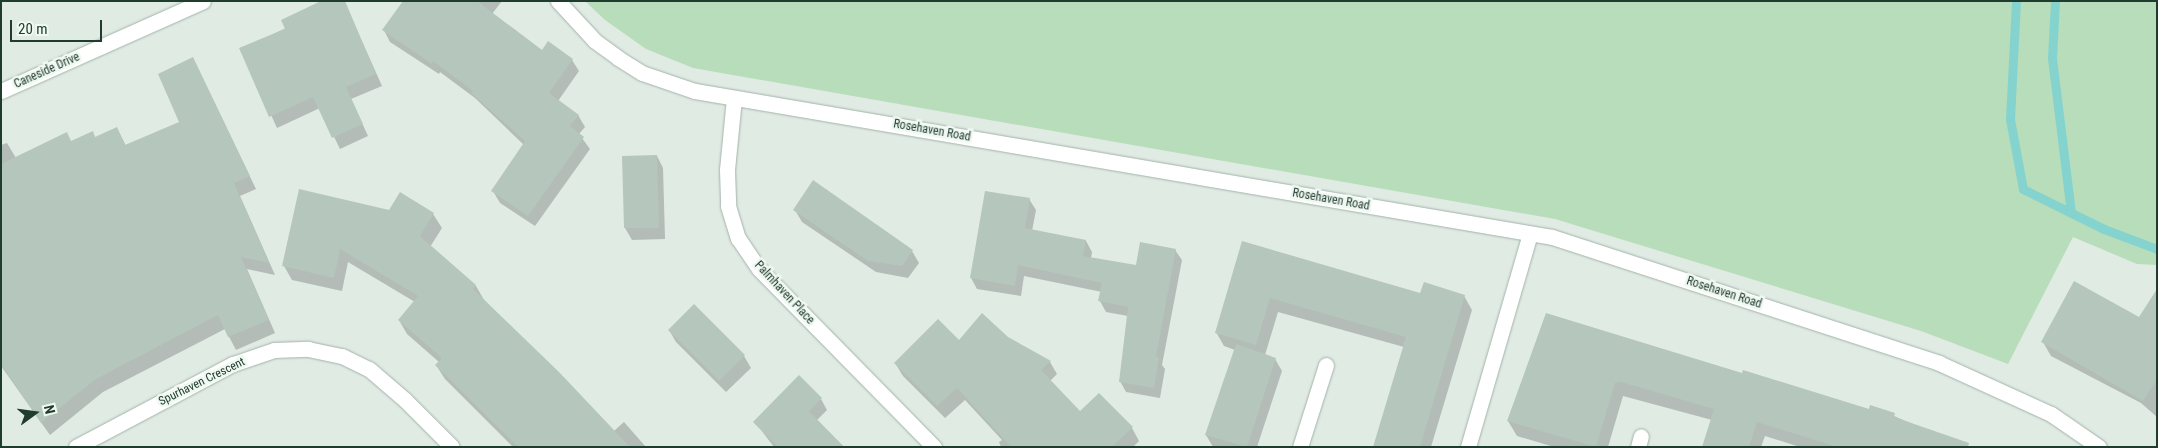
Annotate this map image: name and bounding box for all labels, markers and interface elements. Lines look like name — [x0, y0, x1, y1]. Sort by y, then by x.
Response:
scale bar — [12, 10, 105, 42]
text: 20 m — [18, 20, 48, 38]
street label: Caneside Drive — [12, 50, 82, 92]
street label: Rosehaven Road — [892, 117, 972, 145]
street label: Rosehaven Road — [1291, 186, 1371, 214]
street label: Palmhaven Place — [751, 258, 817, 328]
street label: Rosehaven Road — [1685, 274, 1763, 312]
street label: Spurhaven Crescent — [156, 355, 248, 409]
north arrow — [10, 388, 60, 438]
text: N — [41, 403, 58, 415]

